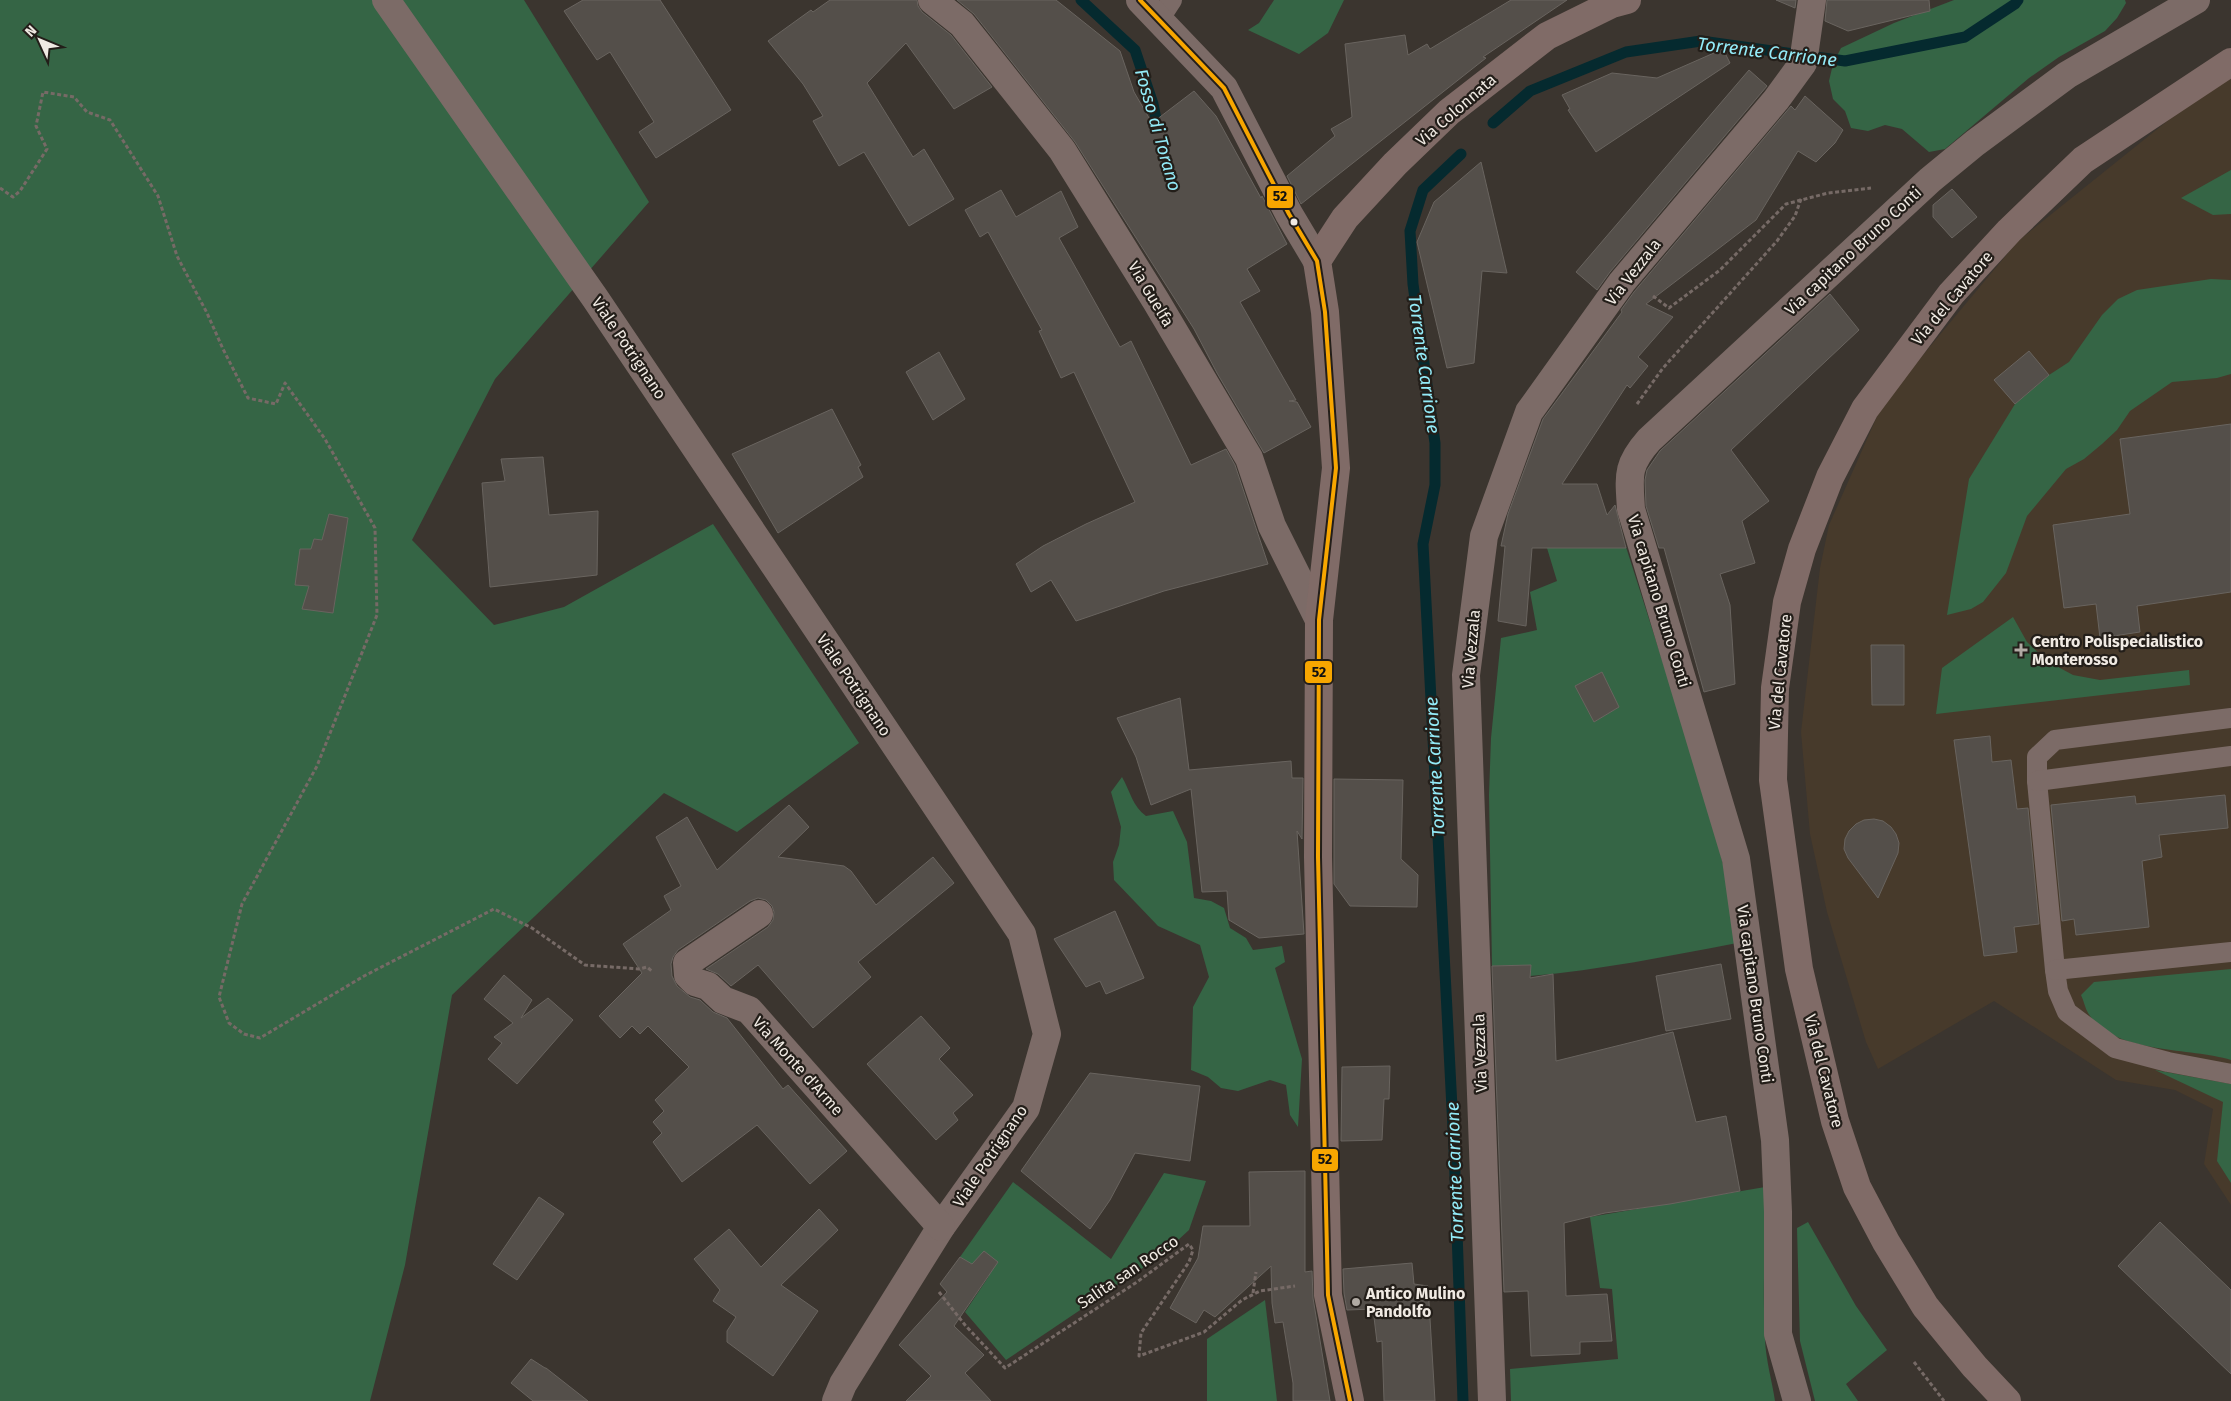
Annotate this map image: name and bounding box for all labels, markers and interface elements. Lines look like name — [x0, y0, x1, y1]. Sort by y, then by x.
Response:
north arrow — [15, 15, 65, 65]
text: N — [22, 22, 40, 41]
water label: Torrente Carrione — [1696, 33, 1838, 71]
water label: Fosso di Torano — [1130, 66, 1186, 194]
street label: Via Colonnata — [1412, 70, 1500, 150]
street label: Via capitano Bruno Conti — [1781, 183, 1925, 319]
line badge: 52 — [1266, 185, 1294, 209]
text: 52 — [1273, 188, 1287, 205]
unlabelled marker — [1289, 217, 1299, 227]
street label: Via Vezzala — [1601, 235, 1665, 309]
street label: Via del Cavatore — [1907, 247, 1997, 349]
street label: Via Guelfa — [1124, 258, 1178, 330]
street label: Viale Potrignano — [588, 293, 670, 403]
water label: Torrente Carrione — [1403, 293, 1445, 435]
street label: Via capitano Bruno Conti — [1624, 512, 1694, 690]
street label: Via Vezzala — [1458, 609, 1484, 689]
street label: Via del Cavatore — [1764, 613, 1796, 731]
street label: Viale Potrignano — [813, 630, 895, 740]
place label: Centro Polispecialistico Monterosso — [2032, 632, 2203, 669]
marker: Centro Polispecialistico Monterosso — [2014, 643, 2028, 657]
line badge: 52 — [1304, 660, 1333, 684]
text: 52 — [1312, 664, 1326, 681]
water label: Torrente Carrione — [1420, 696, 1450, 838]
street label: Via capitano Bruno Conti — [1733, 904, 1777, 1084]
street label: Via del Cavatore — [1801, 1012, 1847, 1130]
street label: Via Monte d'Arme — [749, 1013, 847, 1119]
street label: Via Vezzala — [1469, 1013, 1491, 1093]
street label: Viale Potrignano — [949, 1101, 1031, 1211]
water label: Torrente Carrione — [1442, 1102, 1468, 1242]
line badge: 52 — [1311, 1148, 1339, 1172]
text: 52 — [1318, 1151, 1332, 1168]
street label: Salita san Rocco — [1074, 1231, 1182, 1313]
place label: Antico Mulino Pandolfo — [1365, 1284, 1465, 1321]
marker: Antico Mulino Pandolfo — [1350, 1296, 1362, 1308]

